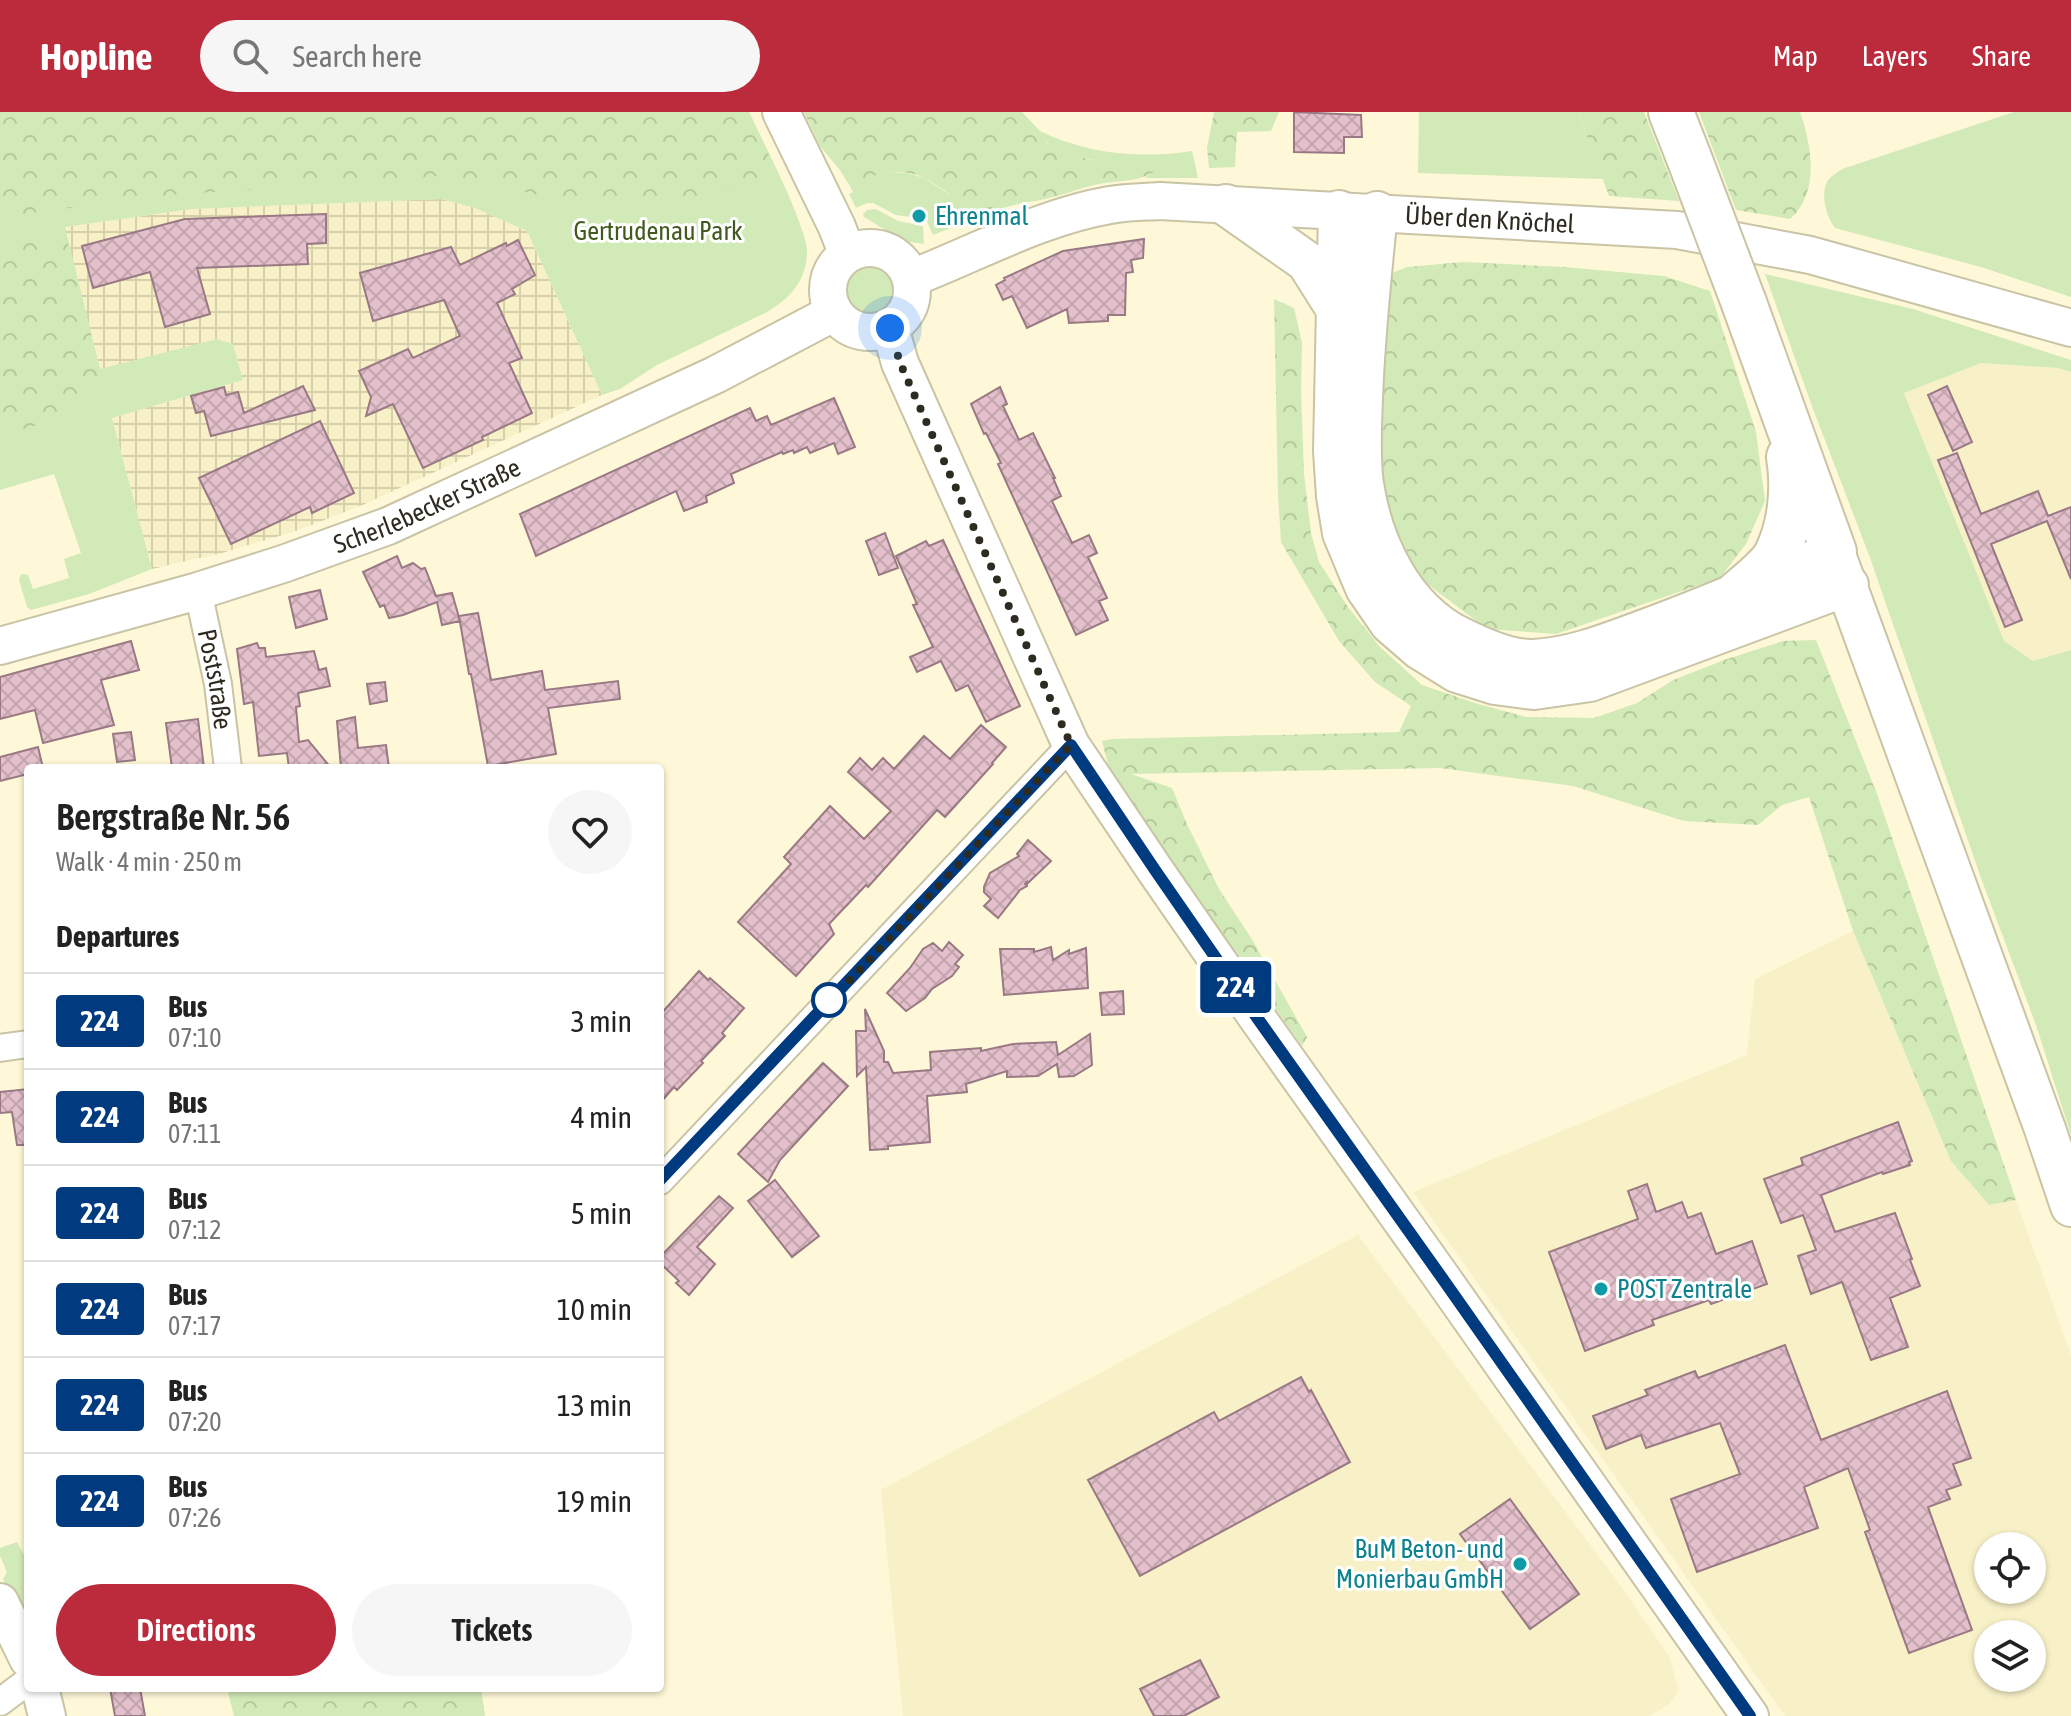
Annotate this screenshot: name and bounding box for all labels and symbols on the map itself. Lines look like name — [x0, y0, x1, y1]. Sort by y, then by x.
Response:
street label: Über den Knöchel — [1404, 200, 1575, 239]
place label: Ehrenmal — [935, 201, 1029, 231]
marker: Ehrenmal — [910, 207, 928, 225]
park label: Gertrudenau Park — [573, 216, 743, 246]
your location — [870, 308, 910, 348]
street label: Scherlebecker Straße — [330, 452, 525, 559]
street label: Poststraße — [192, 626, 238, 731]
line badge: 224 — [1190, 961, 1282, 1013]
unlabelled marker — [812, 983, 846, 1017]
place label: POST Zentrale — [1617, 1274, 1752, 1304]
marker: POST Zentrale — [1592, 1280, 1610, 1298]
place label: BuM Beton- und Monierbau GmbH — [1336, 1534, 1504, 1594]
marker: BuM Beton- und Monierbau GmbH — [1511, 1555, 1529, 1573]

